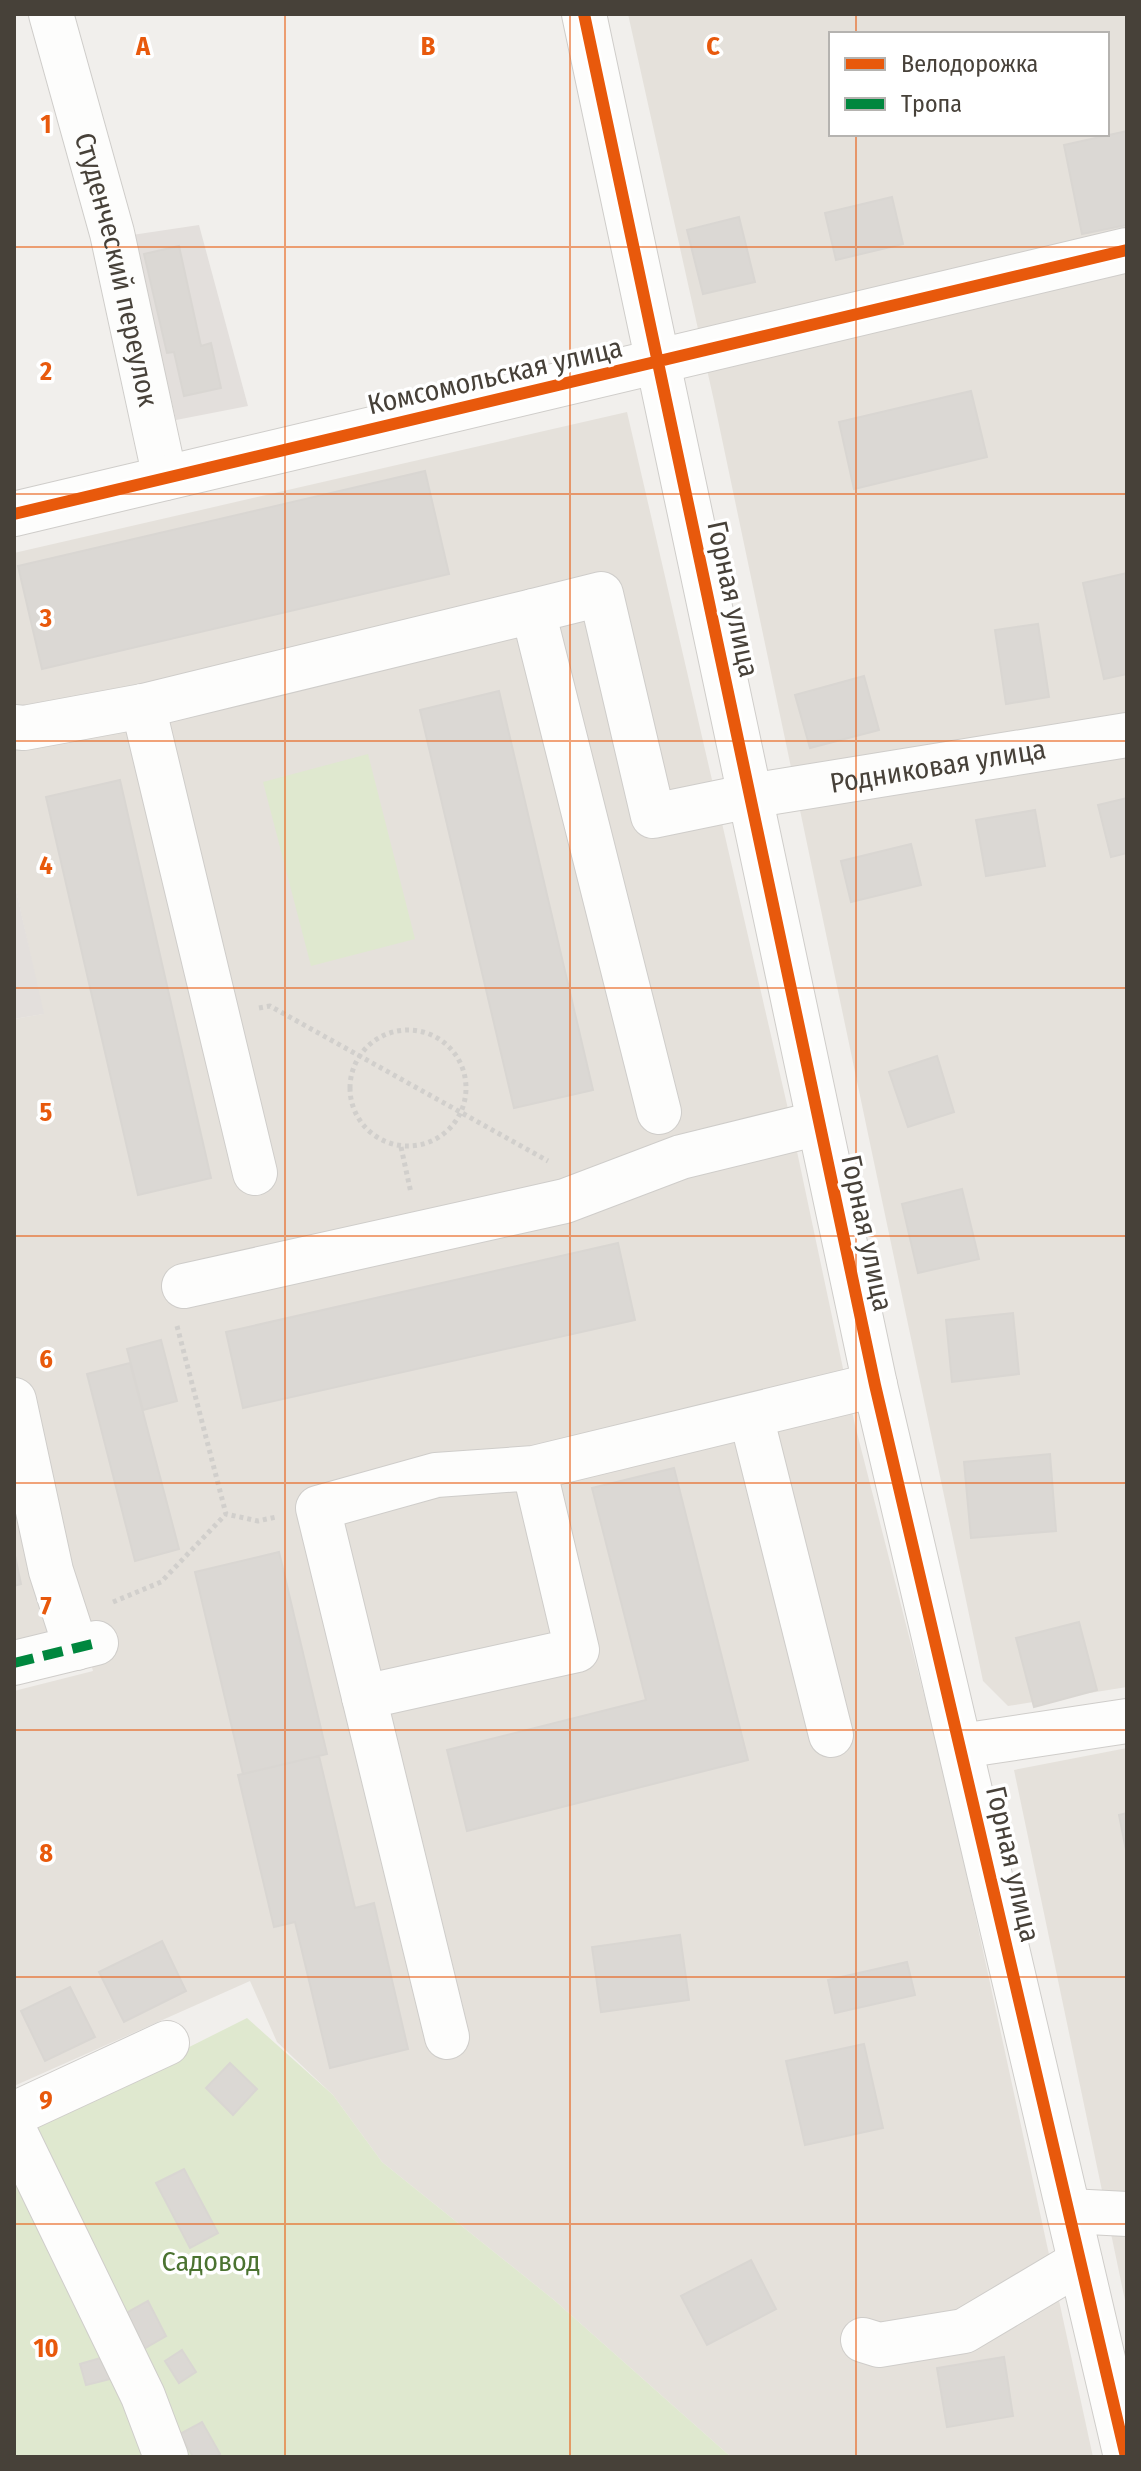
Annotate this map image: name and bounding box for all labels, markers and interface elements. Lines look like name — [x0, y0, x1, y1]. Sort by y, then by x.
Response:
text: A — [135, 31, 151, 62]
text: B — [421, 31, 436, 62]
text: C — [706, 31, 720, 62]
legend — [829, 32, 1109, 136]
text: Велодорожка — [901, 50, 1038, 78]
text: Тропа — [901, 90, 962, 118]
text: 1 — [41, 109, 52, 140]
street label: Студенческий переулок — [68, 129, 166, 409]
street label: Комсомольская улица — [364, 331, 626, 421]
text: 2 — [39, 356, 52, 387]
street label: Горная улица — [700, 518, 766, 680]
text: 3 — [39, 603, 52, 634]
street label: Родниковая улица — [827, 732, 1048, 799]
text: 4 — [39, 850, 53, 881]
text: 5 — [40, 1097, 53, 1128]
street label: Горная улица — [834, 1152, 900, 1314]
text: 6 — [39, 1344, 53, 1375]
text: 7 — [40, 1591, 52, 1622]
street label: Горная улица — [979, 1783, 1047, 1945]
text: 8 — [39, 1838, 53, 1869]
text: 9 — [39, 2085, 53, 2116]
park label: Садовод — [162, 2245, 260, 2278]
text: 10 — [33, 2333, 59, 2364]

